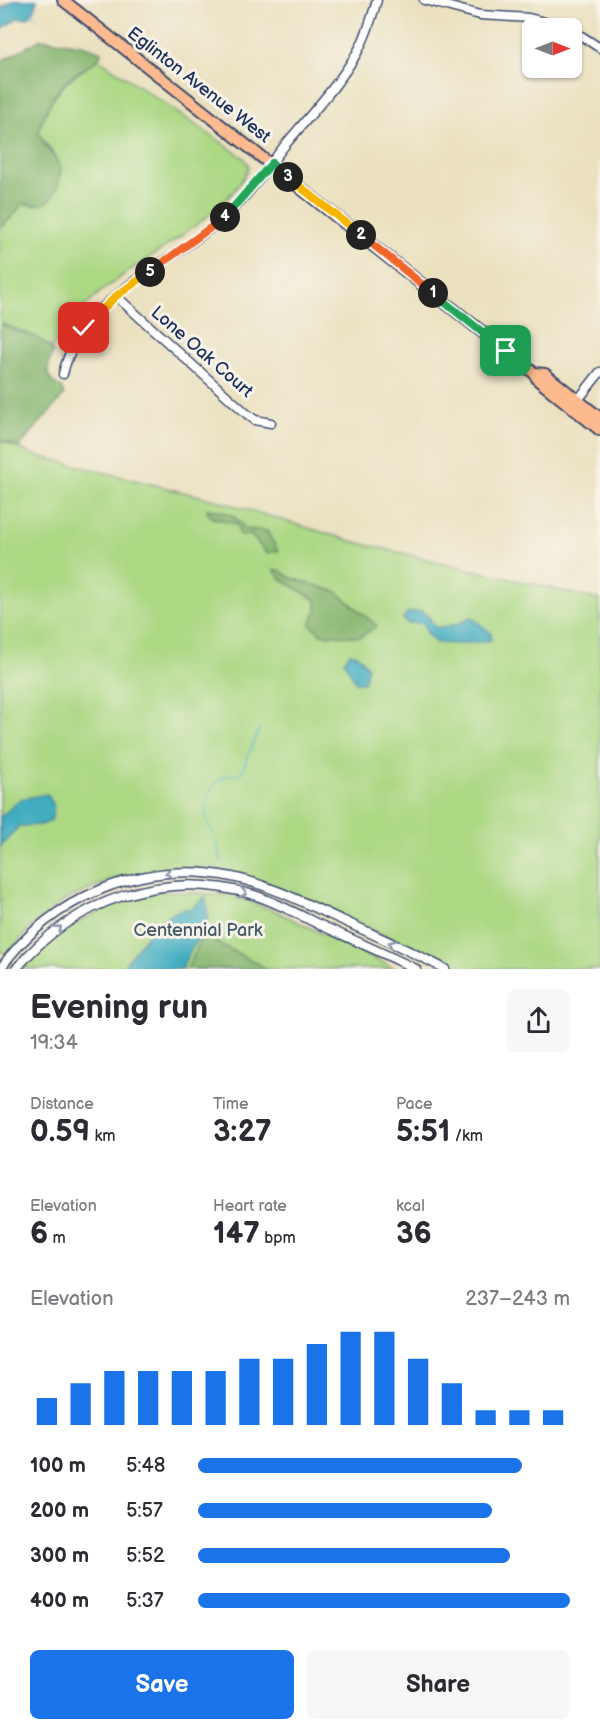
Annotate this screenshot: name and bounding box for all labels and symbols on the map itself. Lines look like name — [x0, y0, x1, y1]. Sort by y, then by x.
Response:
north arrow — [522, 18, 582, 78]
street label: Eglinton Avenue West — [123, 23, 275, 148]
pin: 3 — [273, 162, 303, 192]
pin: 4 — [210, 202, 240, 232]
pin: 2 — [346, 220, 376, 250]
pin: 5 — [135, 257, 165, 287]
pin: 1 — [418, 278, 448, 308]
pin — [58, 302, 109, 353]
street label: Lone Oak Court — [147, 302, 258, 402]
pin — [480, 325, 531, 376]
one-way arrow — [164, 866, 173, 879]
one-way arrow — [238, 885, 248, 898]
park label: Centennial Park — [134, 920, 263, 941]
one-way arrow — [51, 925, 62, 936]
one-way arrow — [388, 939, 399, 951]

